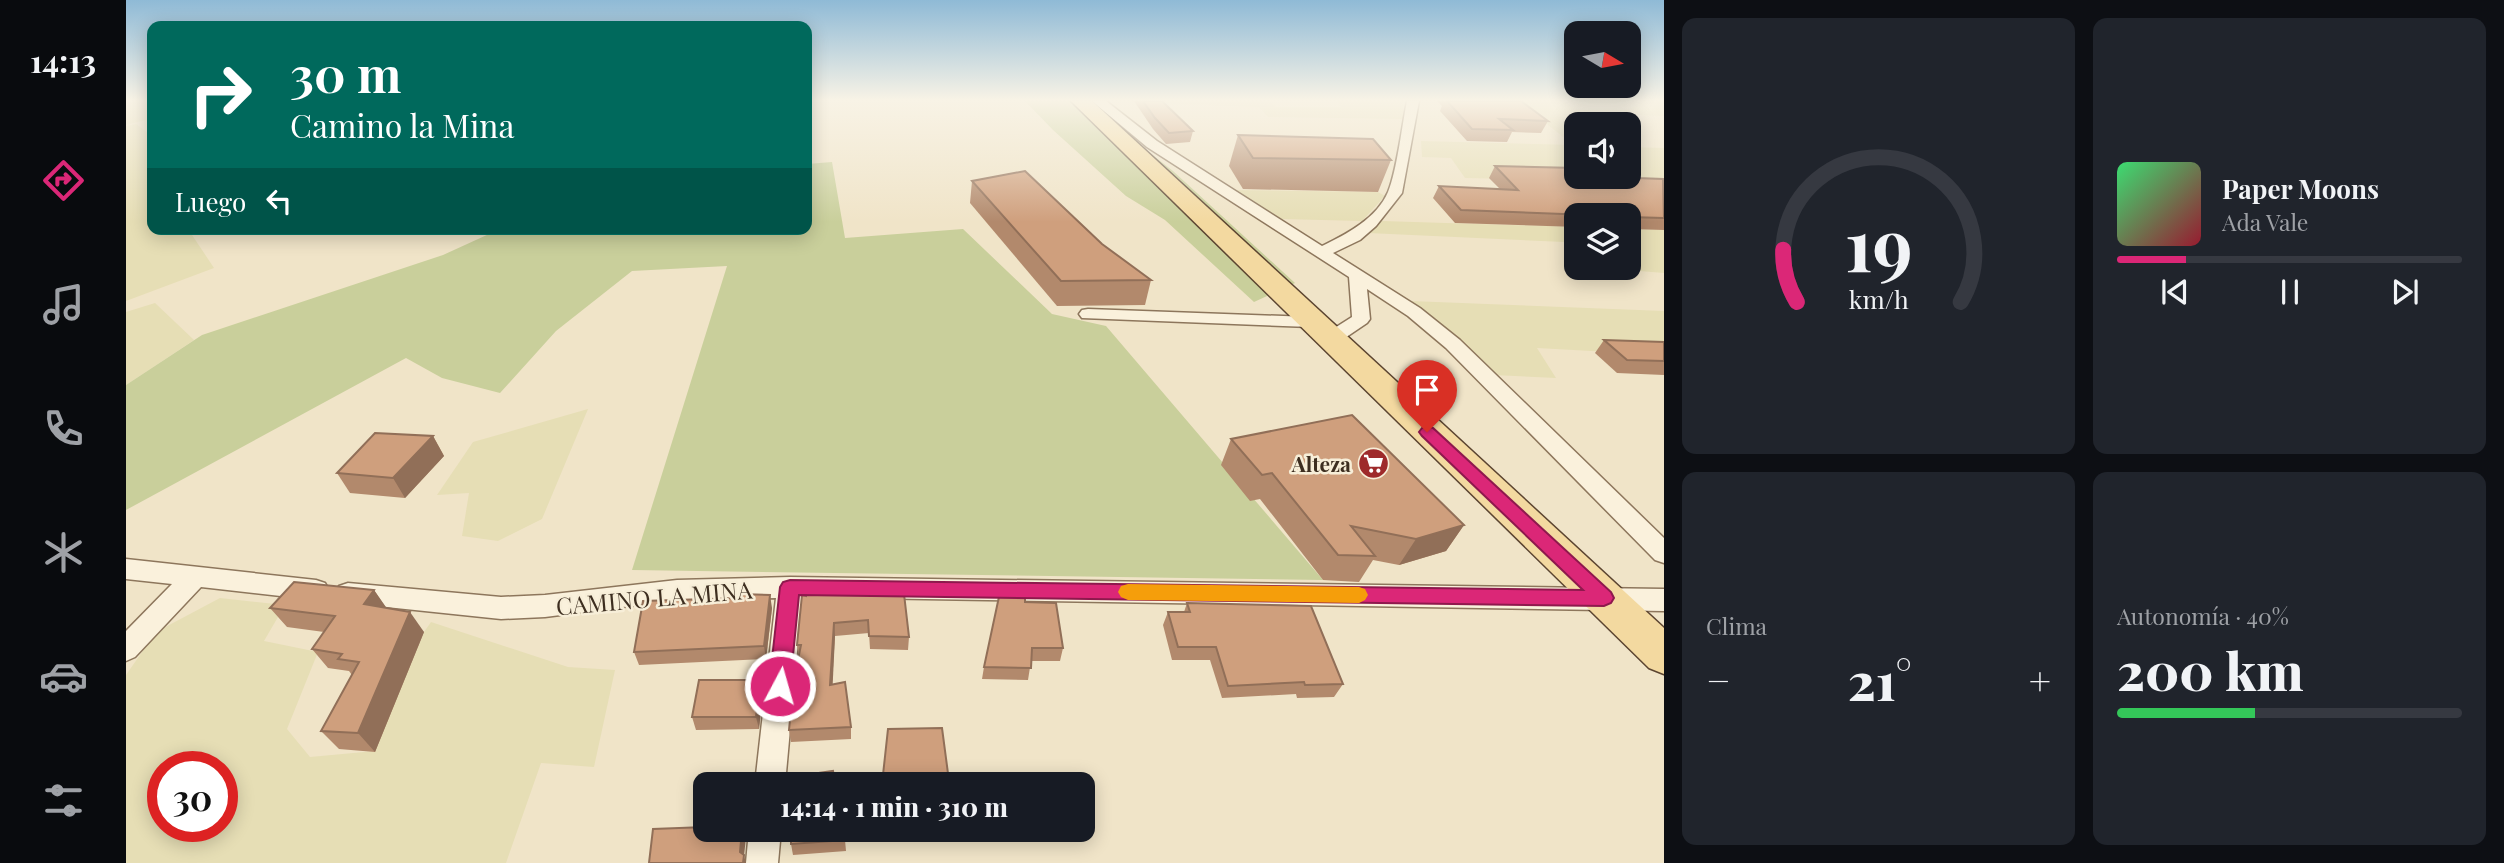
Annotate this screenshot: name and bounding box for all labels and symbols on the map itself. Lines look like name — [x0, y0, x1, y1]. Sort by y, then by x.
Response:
north arrow — [1564, 21, 1642, 98]
pin — [1397, 360, 1457, 432]
supermarket icon: Alteza — [1357, 446, 1391, 480]
place label: Alteza — [1291, 449, 1351, 477]
street label: CAMINO LA MINA — [555, 572, 754, 622]
position arrow — [743, 649, 817, 723]
speed limit sign: 30 — [147, 751, 238, 842]

